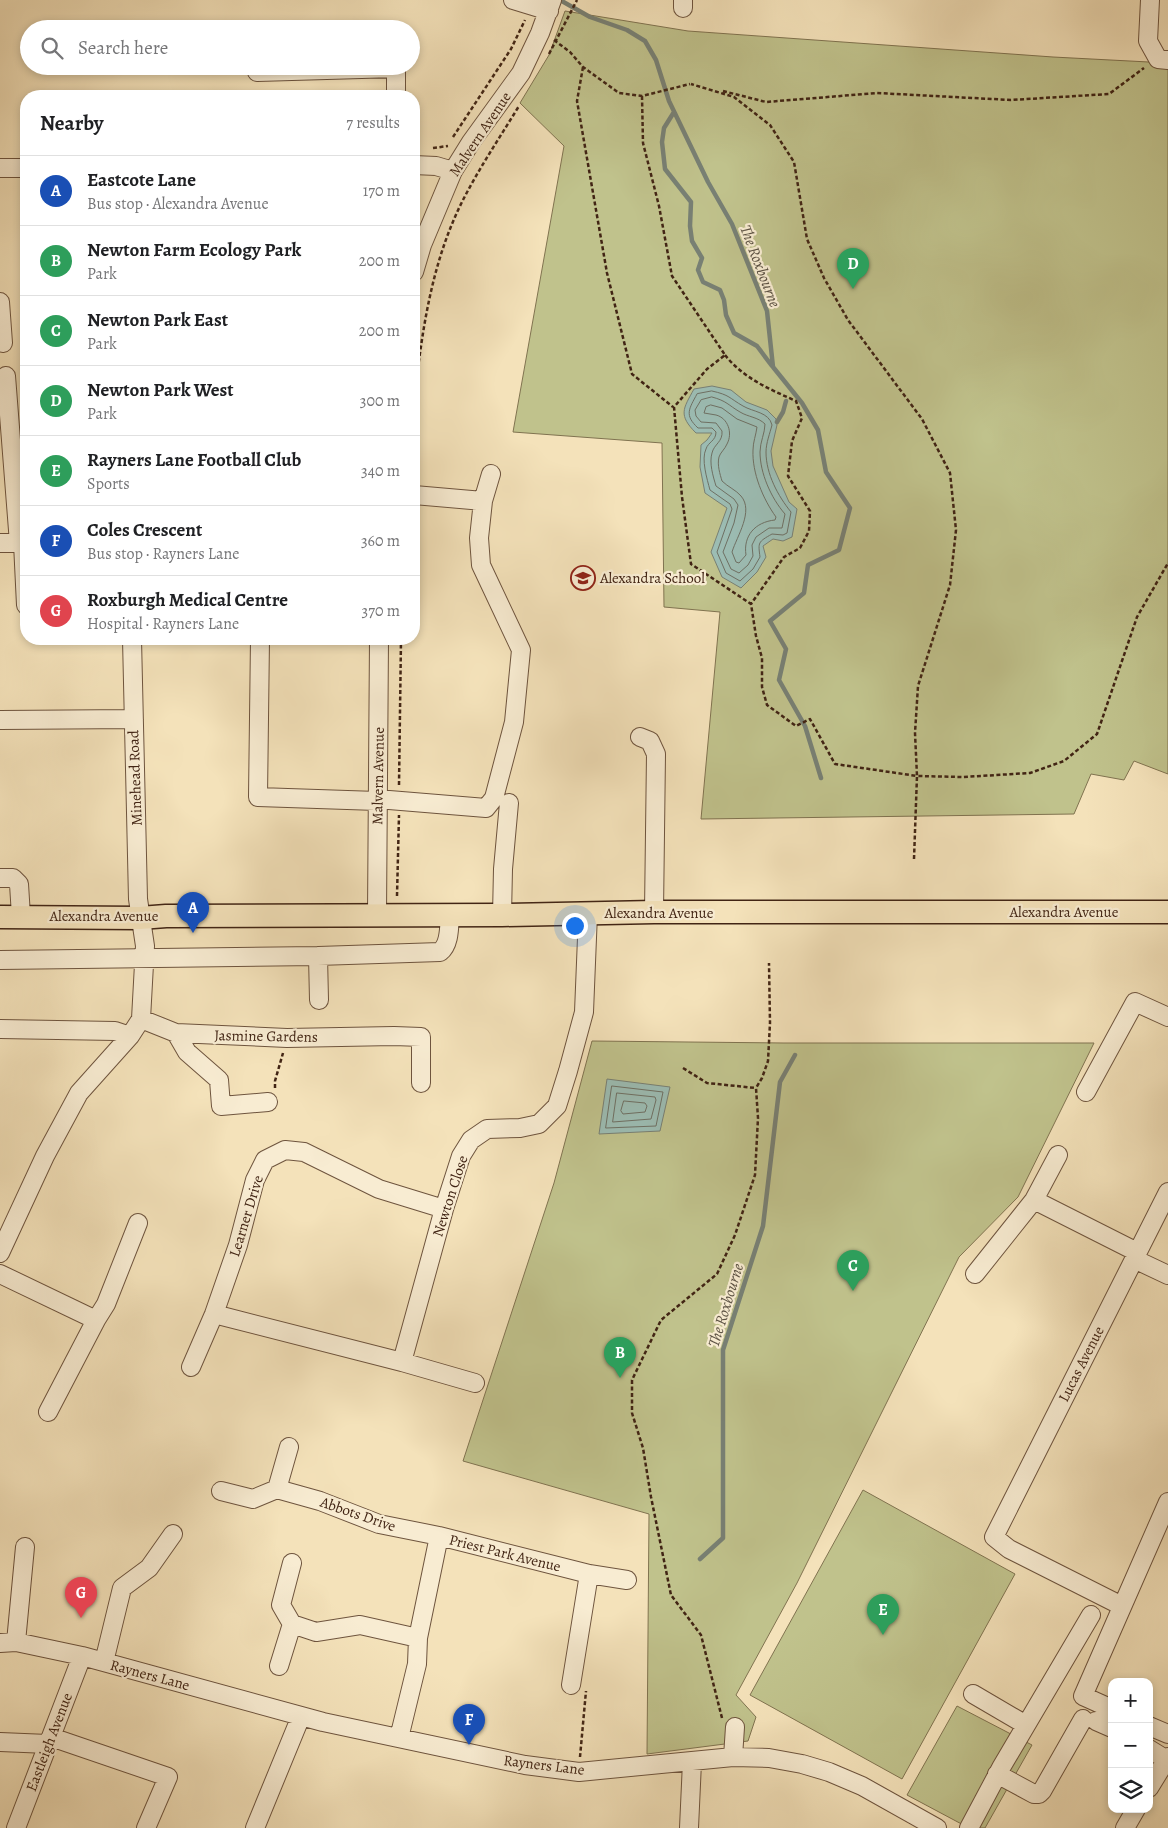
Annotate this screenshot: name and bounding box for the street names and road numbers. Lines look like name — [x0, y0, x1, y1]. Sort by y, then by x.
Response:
street label: Malvern Avenue — [444, 88, 516, 180]
street label: Malvern Avenue — [367, 727, 389, 825]
street label: Minehead Road — [123, 729, 147, 826]
street label: Alexandra Avenue — [1009, 902, 1119, 922]
street label: Alexandra Avenue — [604, 903, 714, 923]
street label: Alexandra Avenue — [49, 906, 159, 926]
street label: Jasmine Gardens — [214, 1025, 318, 1047]
street label: Newton Close — [427, 1152, 473, 1239]
street label: Learner Drive — [224, 1172, 268, 1259]
street label: Lucas Avenue — [1053, 1322, 1109, 1405]
street label: Abbots Drive — [317, 1491, 399, 1536]
street label: Priest Park Avenue — [447, 1529, 563, 1577]
street label: Rayners Lane — [108, 1655, 192, 1695]
street label: Eastleigh Avenue — [21, 1689, 77, 1794]
street label: Rayners Lane — [502, 1750, 586, 1780]

